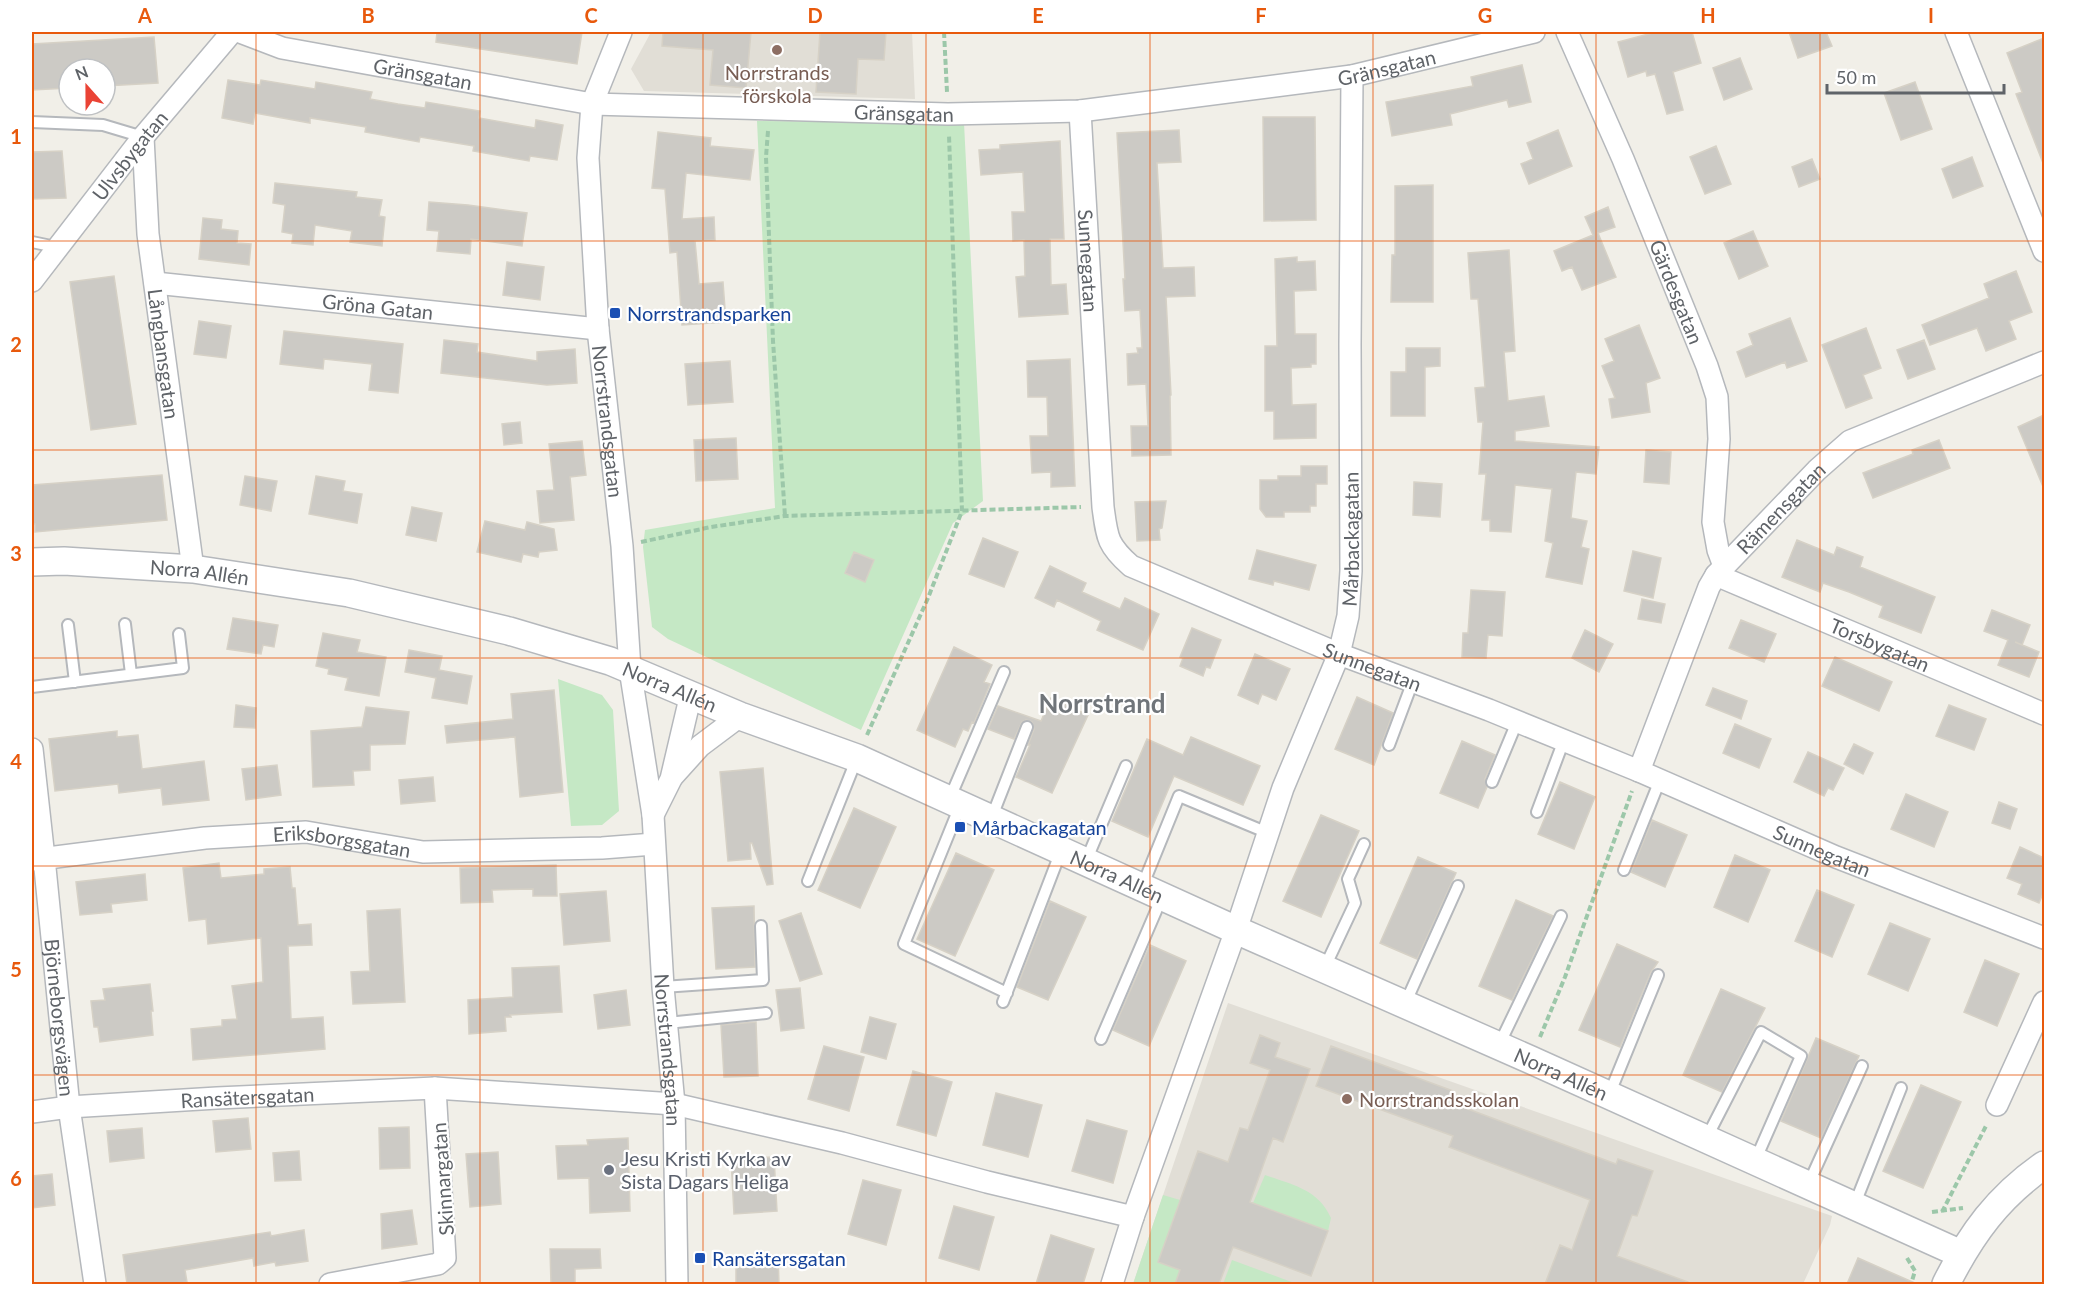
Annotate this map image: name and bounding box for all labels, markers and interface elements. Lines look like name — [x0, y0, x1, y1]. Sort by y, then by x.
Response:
text: A — [137, 3, 152, 27]
text: B — [361, 3, 375, 27]
text: C — [584, 3, 598, 27]
text: D — [807, 3, 823, 27]
text: E — [1032, 3, 1044, 27]
text: F — [1255, 3, 1267, 27]
text: G — [1478, 3, 1492, 27]
text: H — [1700, 3, 1716, 27]
text: I — [1928, 3, 1934, 27]
marker: Norrstrands förskola — [770, 43, 784, 57]
street label: Gränsgatan — [1336, 44, 1438, 90]
street label: Gränsgatan — [372, 53, 474, 94]
north arrow — [57, 57, 117, 117]
scale bar — [1827, 57, 2004, 95]
place label: Norrstrands förskola — [725, 60, 829, 107]
text: N — [72, 61, 91, 84]
text: 50 m — [1836, 66, 1876, 88]
street label: Gränsgatan — [854, 99, 954, 126]
street label: Ulvsbygatan — [87, 106, 172, 205]
text: 1 — [10, 124, 22, 148]
street label: Sunnegatan — [1074, 209, 1104, 313]
street label: Gärdesgatan — [1645, 236, 1709, 347]
street label: Långbansgatan — [143, 287, 185, 420]
street label: Gröna Gatan — [321, 288, 435, 324]
place label: Norrstrandsparken — [627, 301, 791, 325]
marker: Norrstrandsparken — [608, 306, 622, 320]
text: 2 — [10, 332, 22, 356]
street label: Norrstrandsgatan — [588, 344, 629, 499]
street label: Rämensgatan — [1731, 457, 1830, 559]
street label: Mårbackagatan — [1337, 472, 1363, 607]
text: 3 — [10, 541, 22, 565]
street label: Norra Allén — [149, 554, 251, 589]
street label: Torsbygatan — [1826, 613, 1933, 676]
street label: Sunnegatan — [1320, 637, 1425, 696]
street label: Norra Allén — [619, 656, 721, 717]
district label: Norrstrand — [1038, 687, 1166, 719]
text: 4 — [10, 749, 22, 773]
place label: Mårbackagatan — [972, 815, 1107, 839]
street label: Sunnegatan — [1770, 819, 1874, 881]
street label: Eriksborgsgatan — [272, 820, 413, 862]
marker: Mårbackagatan — [953, 820, 967, 834]
street label: Norra Allén — [1067, 844, 1168, 908]
street label: Björneborgsvägen — [40, 937, 80, 1098]
text: 5 — [10, 957, 22, 981]
street label: Norrstrandsgatan — [650, 973, 686, 1127]
street label: Norra Allén — [1511, 1042, 1612, 1105]
street label: Ransätersgatan — [180, 1082, 315, 1112]
place label: Norrstrandsskolan — [1359, 1087, 1519, 1111]
marker: Norrstrandsskolan — [1340, 1092, 1354, 1106]
street label: Skinnargatan — [426, 1122, 458, 1236]
place label: Jesu Kristi Kyrka av Sista Dagars Heliga — [621, 1146, 792, 1193]
marker: Jesu Kristi Kyrka av Sista Dagars Heliga — [602, 1163, 616, 1177]
text: 6 — [10, 1166, 22, 1190]
place label: Ransätersgatan — [712, 1246, 846, 1270]
marker: Ransätersgatan — [693, 1251, 707, 1265]

